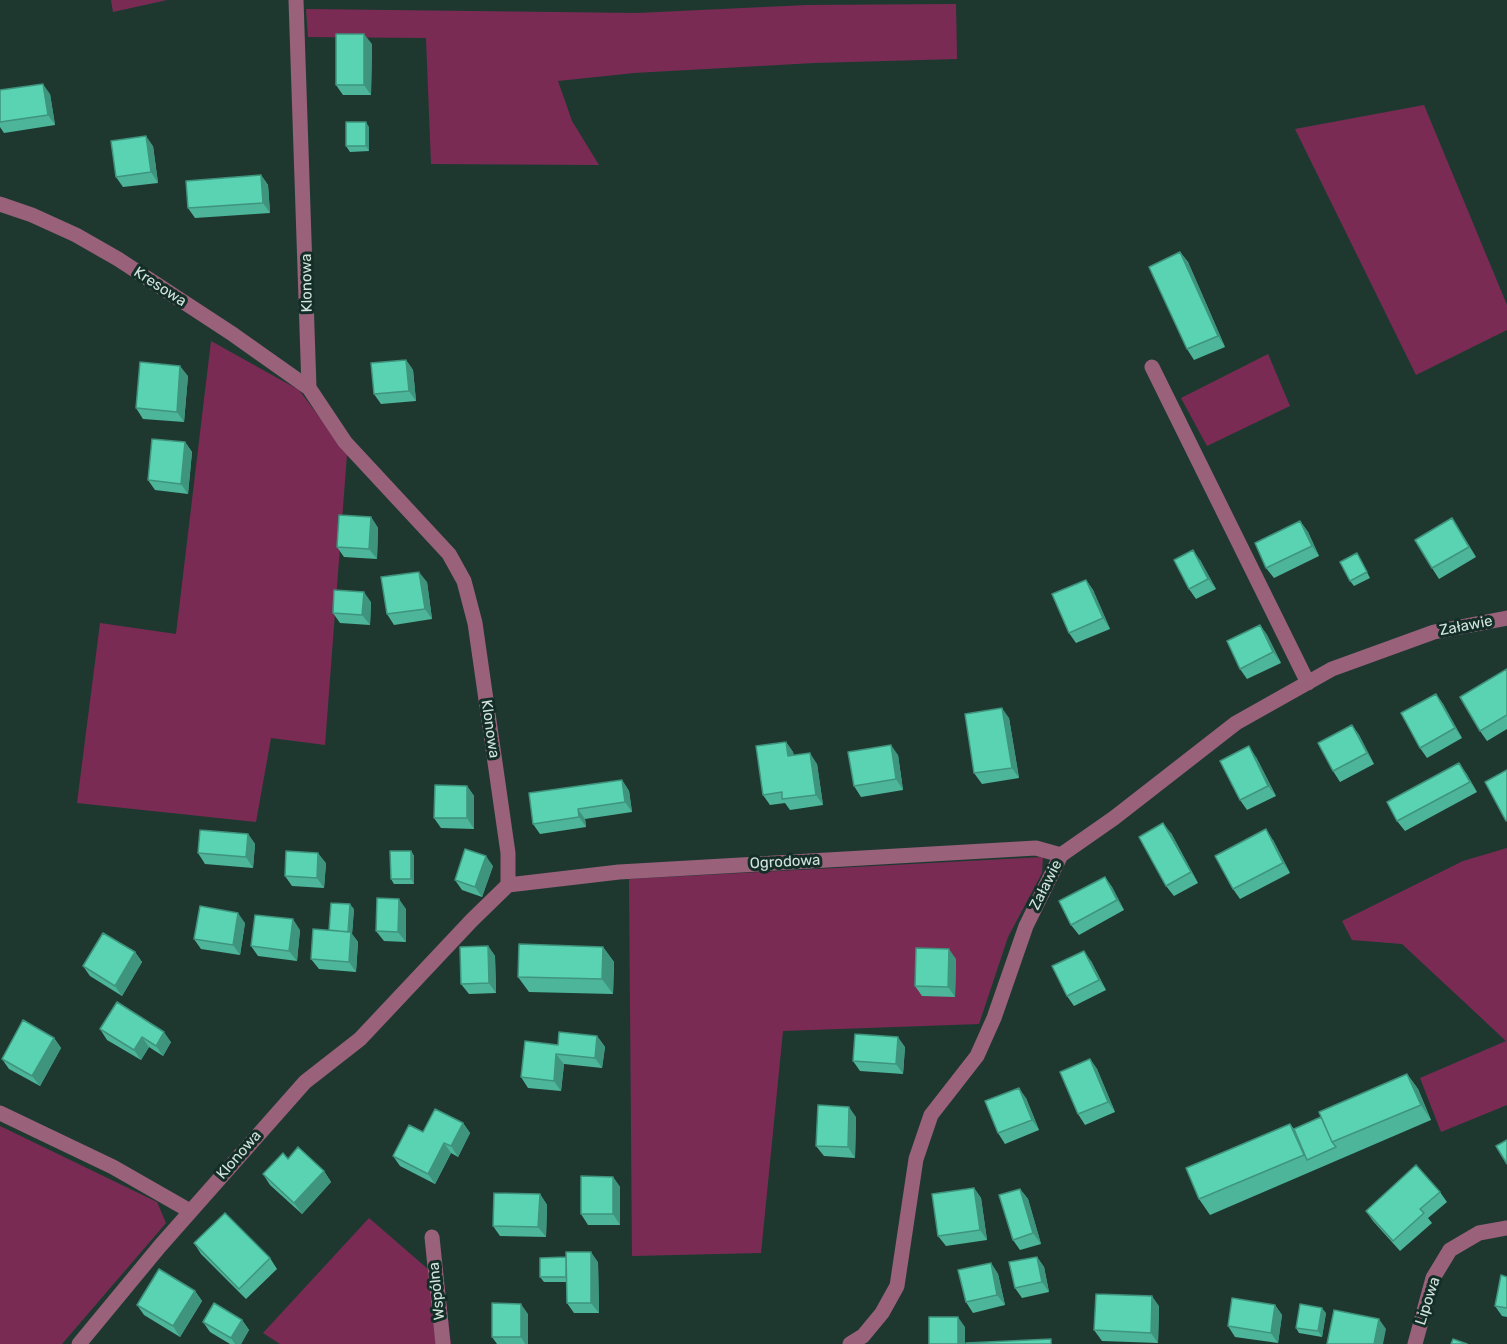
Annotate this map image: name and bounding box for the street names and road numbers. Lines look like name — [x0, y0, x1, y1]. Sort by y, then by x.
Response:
street label: Klonowa — [297, 253, 317, 313]
street label: Kresowa — [130, 263, 190, 311]
street label: Załawie — [1438, 612, 1494, 640]
street label: Klonowa — [477, 699, 503, 759]
street label: Ogrodowa — [749, 851, 821, 873]
street label: Załawie — [1026, 857, 1066, 913]
street label: Klonowa — [213, 1127, 265, 1183]
street label: Wspólna — [425, 1261, 449, 1321]
street label: Lipowa — [1412, 1275, 1444, 1327]

